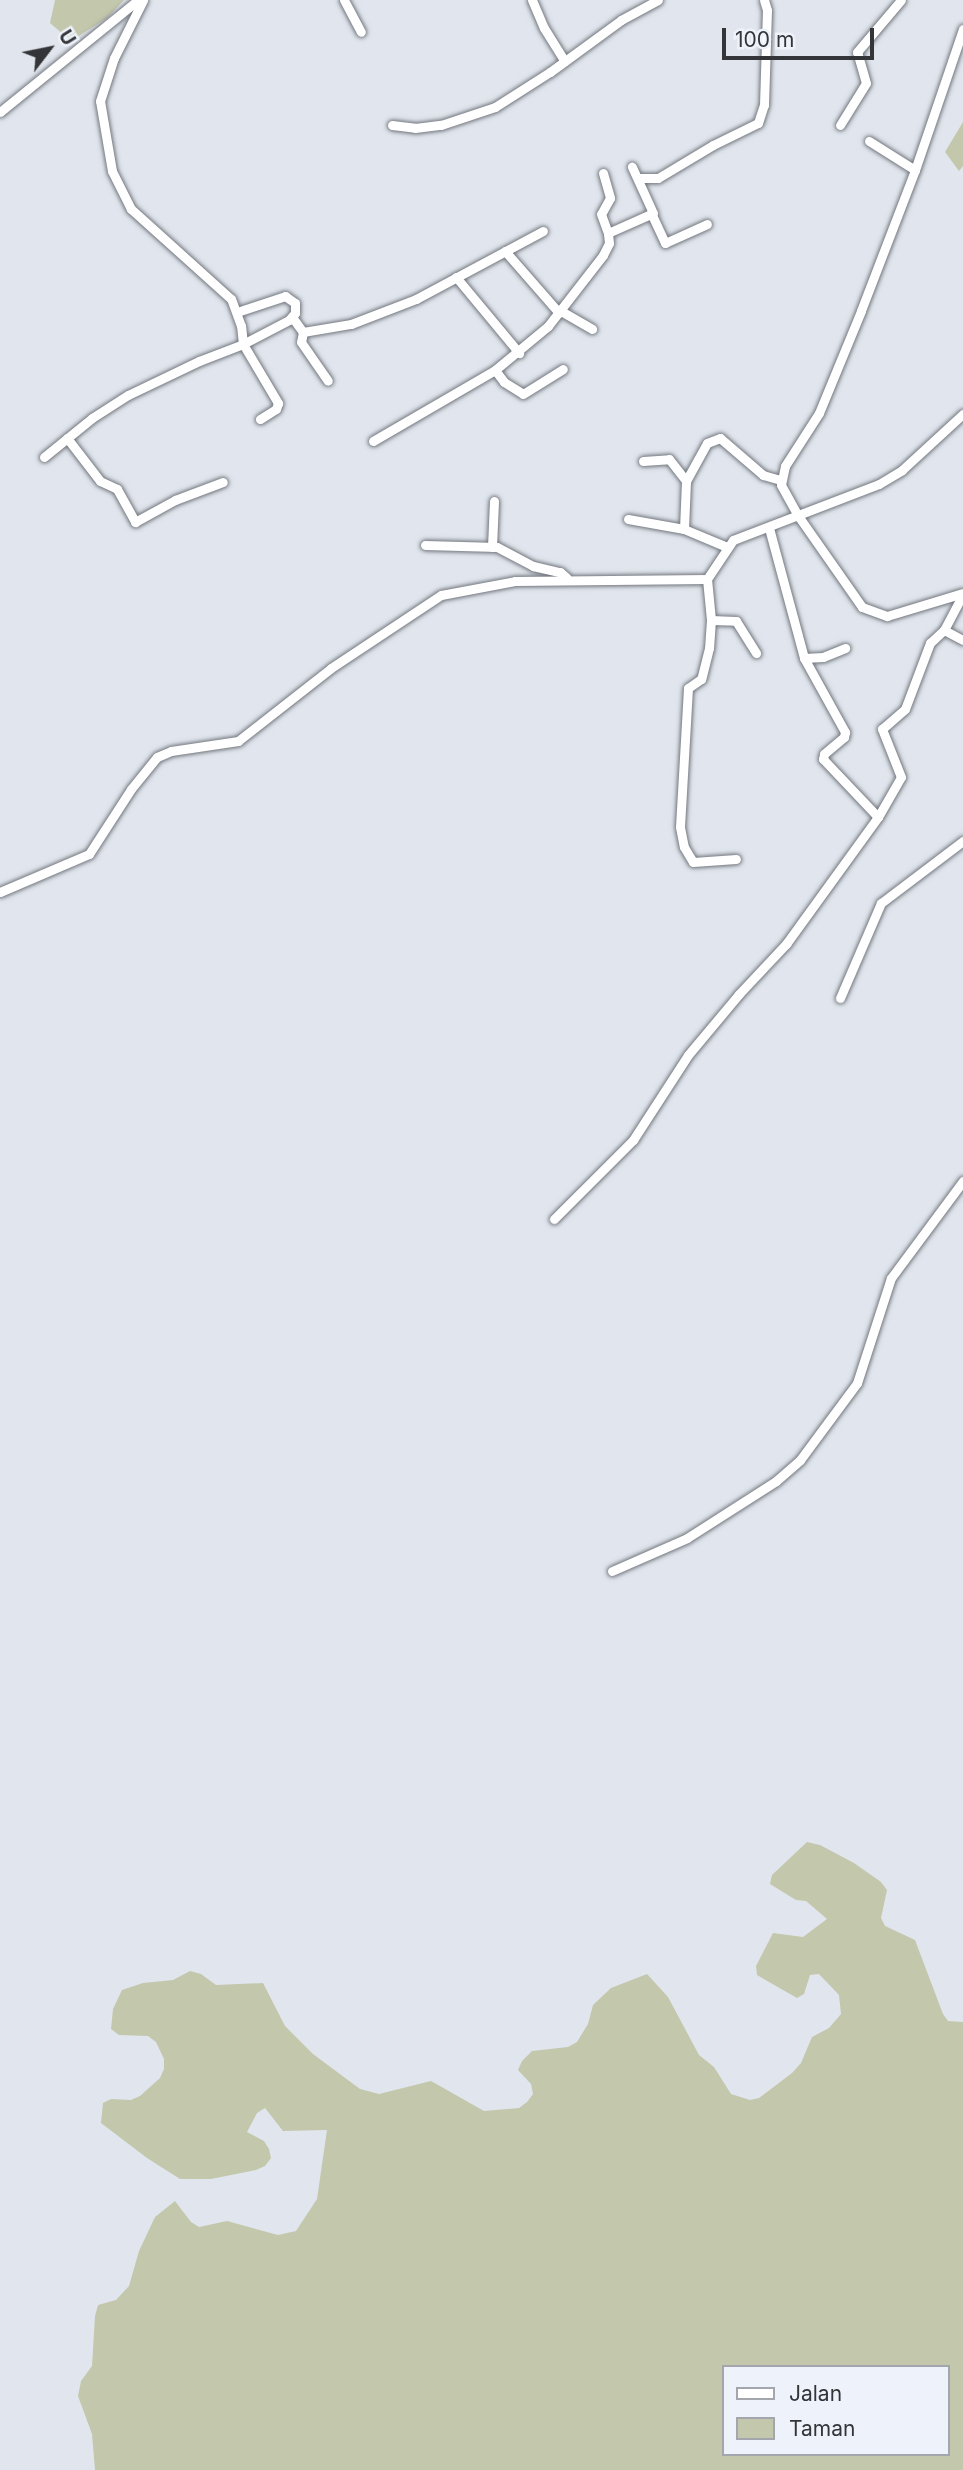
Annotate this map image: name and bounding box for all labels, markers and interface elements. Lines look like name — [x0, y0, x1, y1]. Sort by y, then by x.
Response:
north arrow — [14, 14, 84, 84]
scale bar — [725, 14, 877, 58]
text: U — [54, 26, 81, 50]
text: 100 m — [735, 27, 794, 52]
legend — [722, 2365, 949, 2456]
text: Jalan — [789, 2381, 842, 2406]
text: Taman — [789, 2416, 855, 2441]

